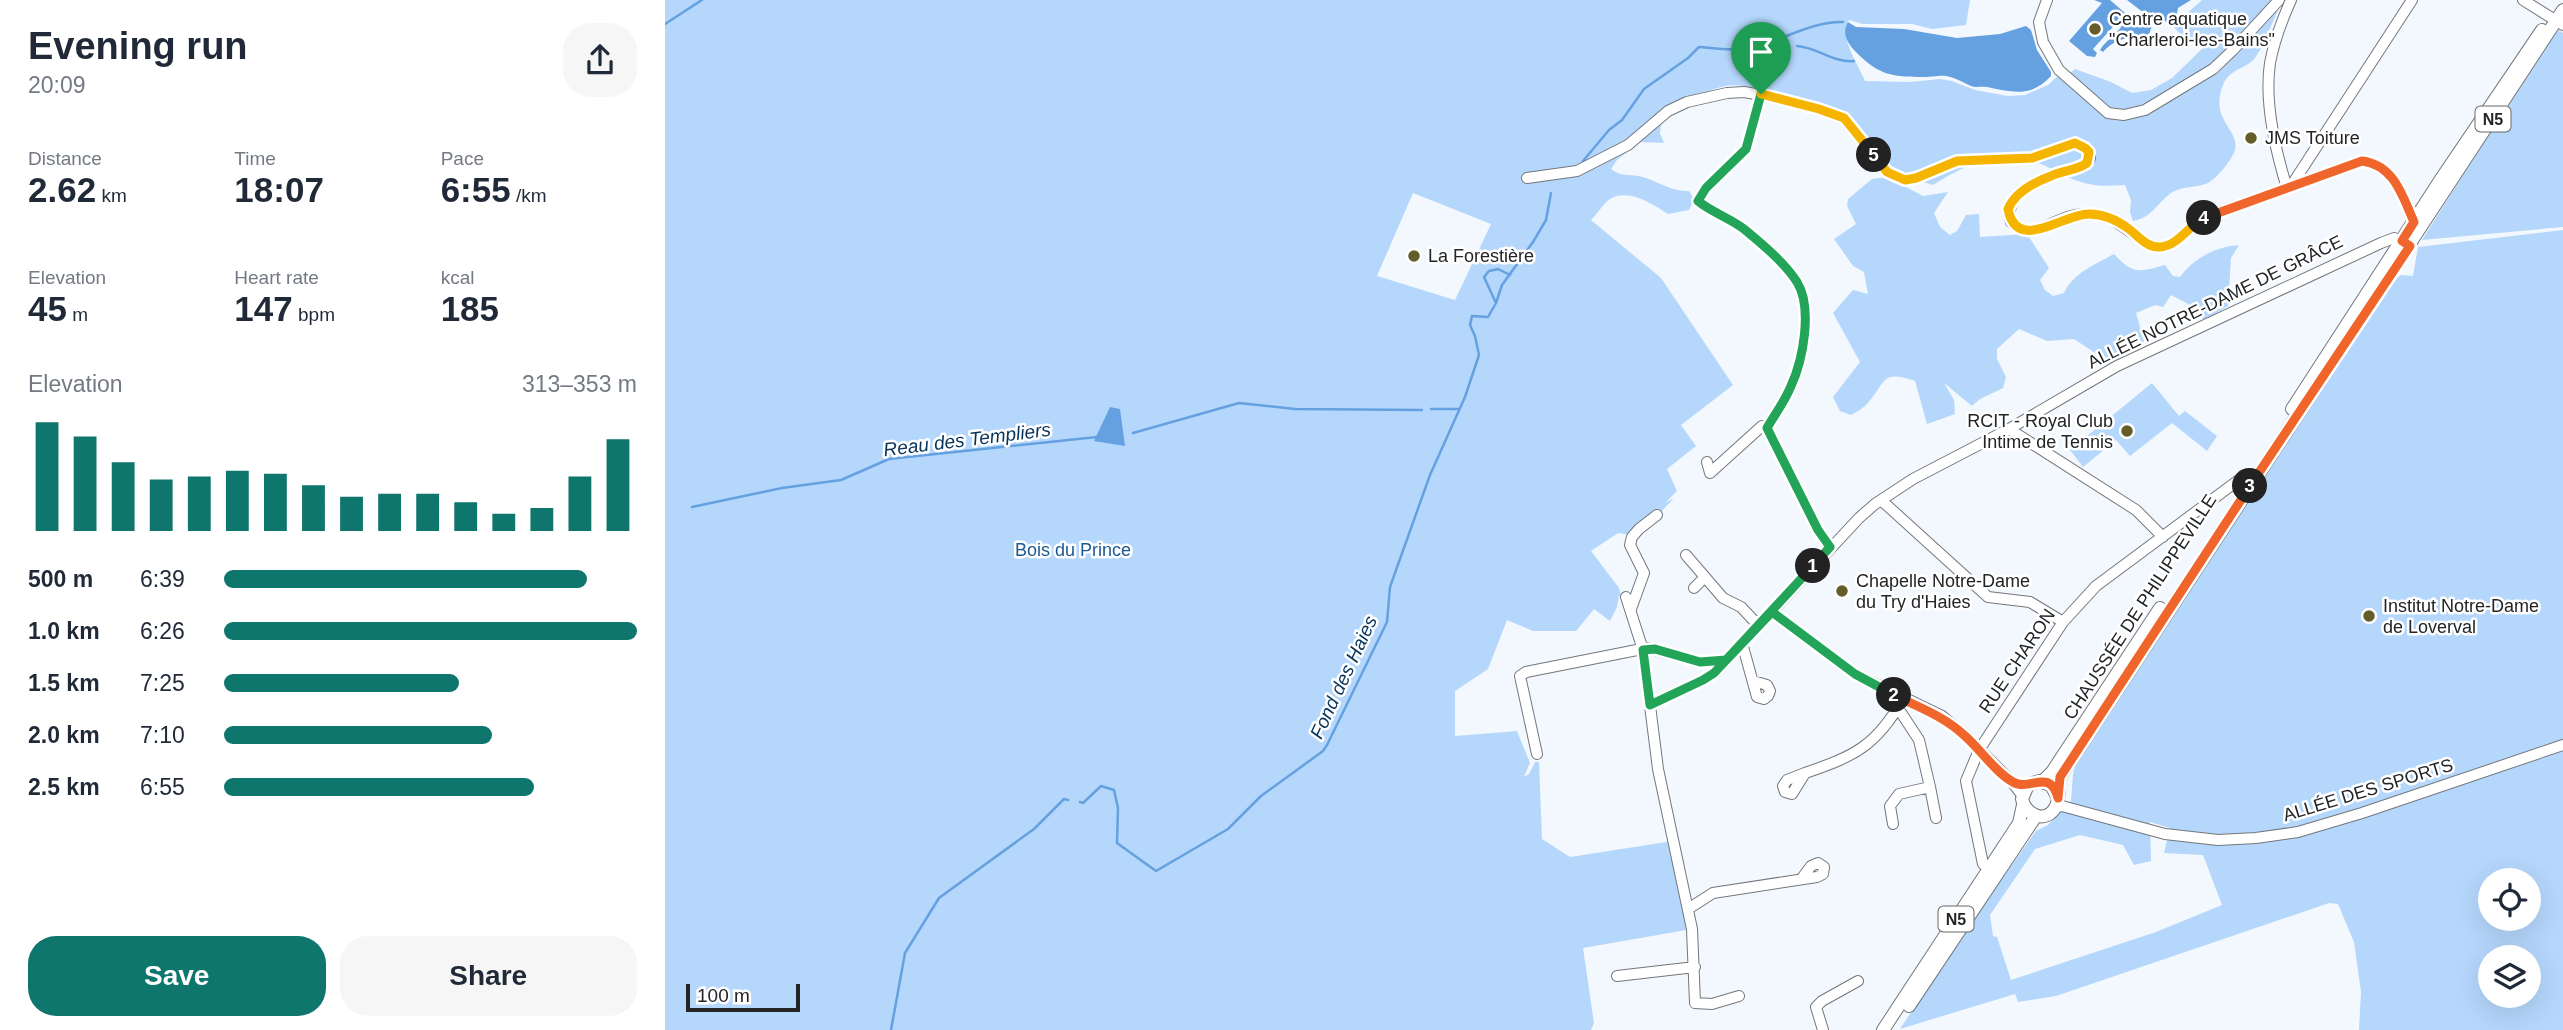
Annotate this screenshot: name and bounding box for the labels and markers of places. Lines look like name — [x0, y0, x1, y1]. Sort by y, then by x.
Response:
place label: Centre aquatique "Charleroi-les-Bains" — [2109, 9, 2275, 50]
marker: Centre aquatique "Charleroi-les-Bains" — [2087, 21, 2103, 37]
pin — [1731, 22, 1791, 94]
place label: JMS Toiture — [2265, 128, 2360, 148]
marker: JMS Toiture — [2243, 130, 2259, 146]
pin: 5 — [1857, 138, 1891, 172]
pin: 4 — [2187, 200, 2221, 235]
place label: La Forestière — [1428, 246, 1534, 266]
marker: La Forestière — [1406, 248, 1422, 264]
place label: RCIT - Royal Club Intime de Tennis — [1967, 411, 2113, 452]
marker: RCIT - Royal Club Intime de Tennis — [2119, 423, 2135, 439]
pin: 3 — [2233, 468, 2267, 504]
pin: 1 — [1795, 548, 1831, 584]
place label: Chapelle Notre-Dame du Try d'Haies — [1856, 571, 2030, 612]
marker: Chapelle Notre-Dame du Try d'Haies — [1834, 583, 1850, 599]
place label: Institut Notre-Dame de Loverval — [2383, 596, 2539, 637]
marker: Institut Notre-Dame de Loverval — [2361, 608, 2377, 624]
pin: 2 — [1877, 678, 1911, 712]

